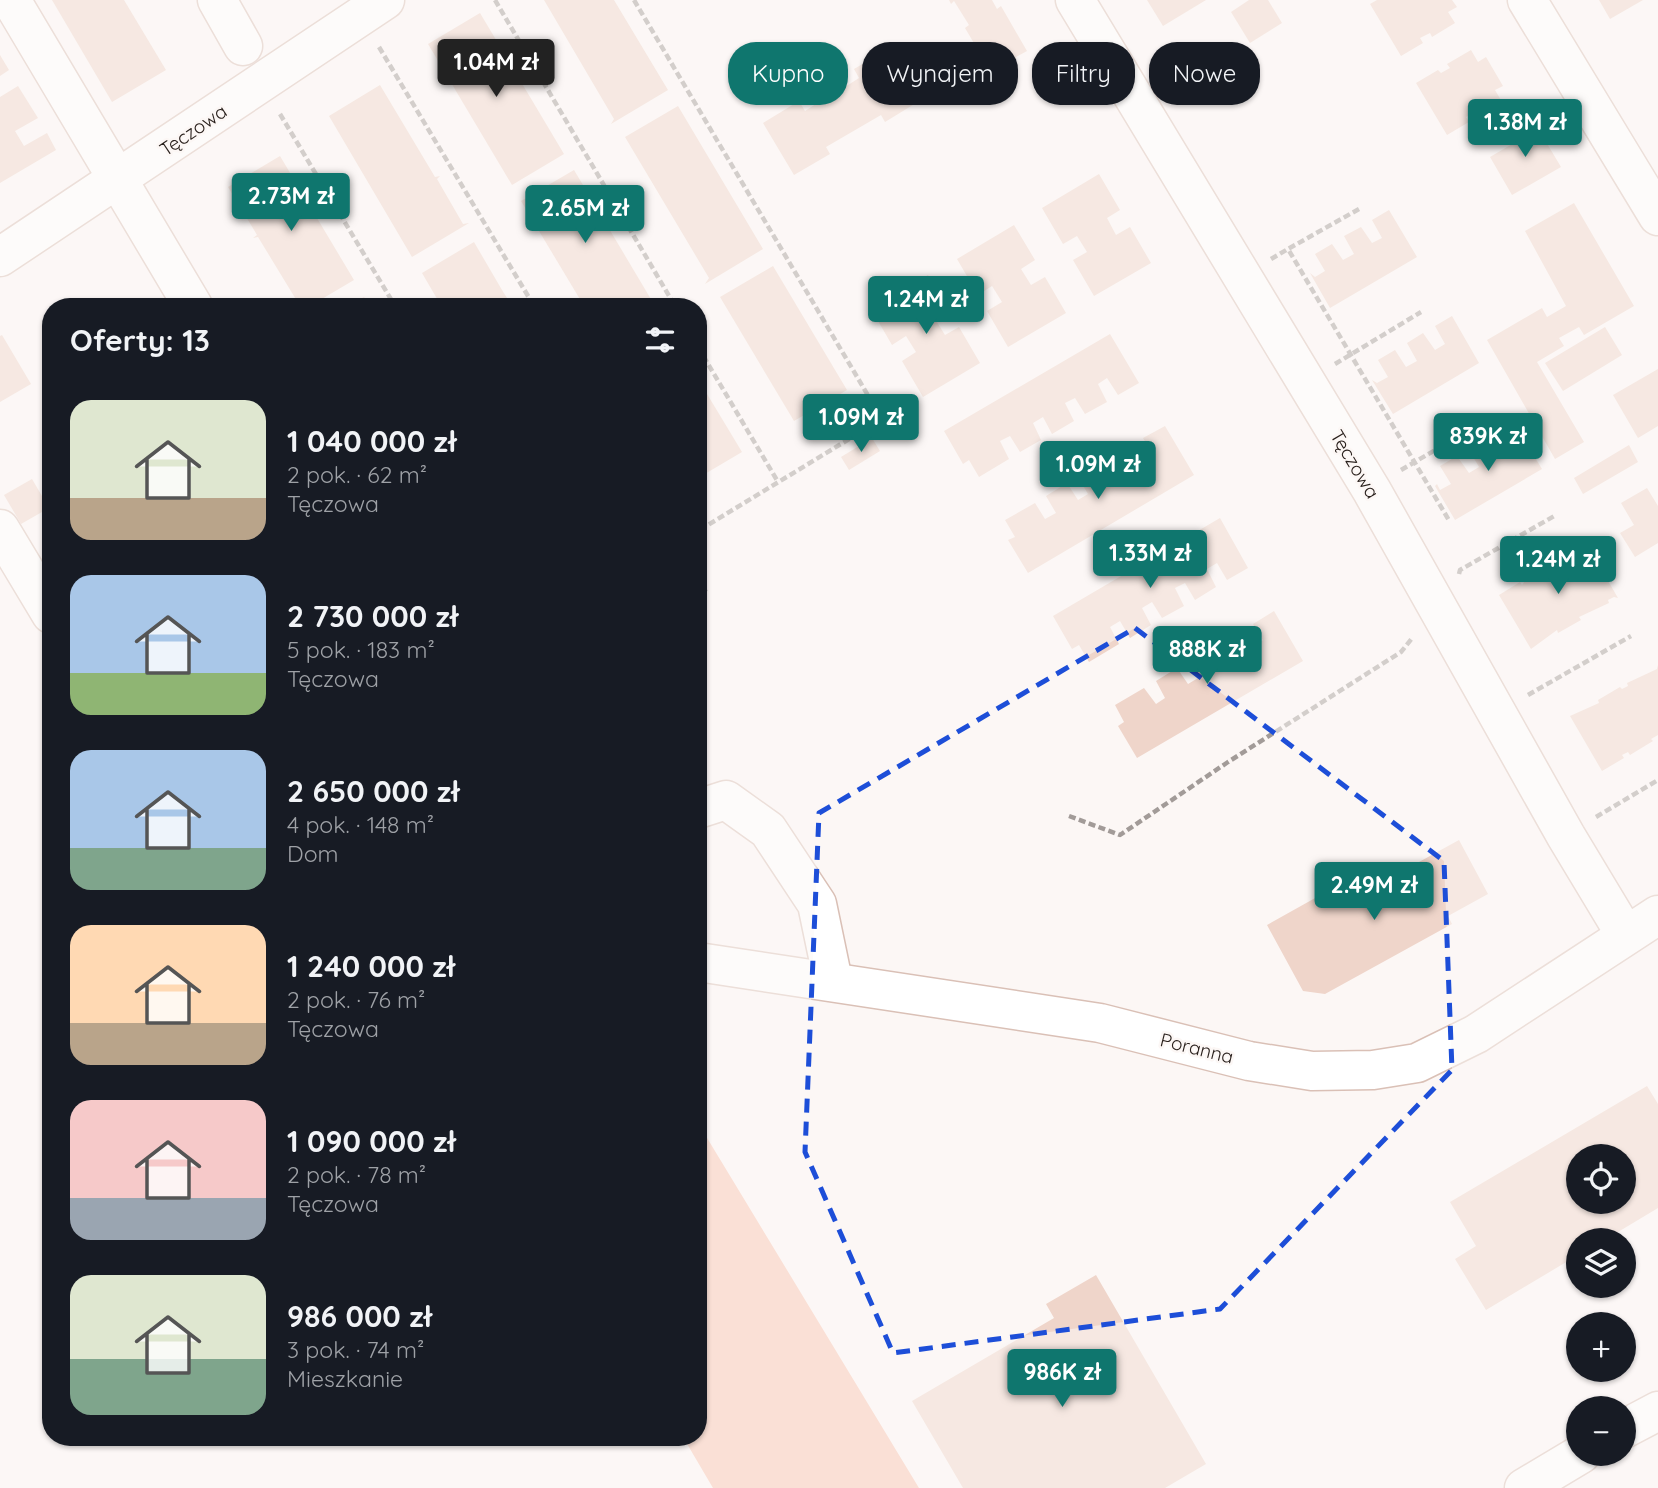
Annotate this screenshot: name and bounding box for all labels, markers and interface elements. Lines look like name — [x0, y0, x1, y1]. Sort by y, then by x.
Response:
pin: 1.04M zł — [424, 40, 568, 99]
chip: Kupno — [728, 42, 848, 105]
chip: Wynajem — [862, 42, 1018, 105]
chip: Filtry — [1032, 42, 1135, 105]
chip: Nowe — [1149, 42, 1260, 105]
text: 1.04M zł — [454, 47, 538, 76]
street label: Tęczowa — [155, 99, 231, 161]
pin: 1.38M zł — [1453, 100, 1597, 159]
text: 1.38M zł — [1484, 107, 1566, 136]
pin: 2.73M zł — [219, 174, 363, 233]
text: 2.73M zł — [248, 181, 334, 210]
pin: 2.65M zł — [513, 186, 657, 245]
text: 2.65M zł — [541, 193, 629, 222]
pin: 1.24M zł — [854, 276, 998, 336]
text: 1.24M zł — [884, 284, 968, 313]
text: Oferty: 13 — [70, 321, 210, 359]
icon: filters — [641, 321, 679, 359]
pin: 1.09M zł — [789, 394, 933, 454]
text: 1.09M zł — [819, 402, 903, 431]
pin: 839K zł — [1423, 414, 1553, 473]
text: 839K zł — [1450, 421, 1526, 450]
text: 1 040 000 zł — [287, 422, 456, 460]
street label: Tęczowa — [1325, 425, 1385, 503]
icon: home — [126, 428, 210, 512]
pin: 1.09M zł — [1026, 442, 1170, 501]
text: 1.09M zł — [1056, 449, 1140, 478]
text: 2 pok. · 62 m² — [287, 460, 427, 489]
text: Tęczowa — [287, 489, 379, 518]
pin: 1.33M zł — [1078, 530, 1222, 590]
pin: 1.24M zł — [1486, 536, 1630, 596]
text: 1.33M zł — [1109, 538, 1191, 567]
text: 1.24M zł — [1516, 544, 1600, 573]
text: 2 730 000 zł — [287, 597, 458, 635]
icon: home — [126, 603, 210, 687]
pin: 888K zł — [1142, 626, 1272, 686]
text: 888K zł — [1169, 634, 1245, 663]
text: 5 pok. · 183 m² — [287, 635, 435, 664]
text: Tęczowa — [287, 664, 379, 693]
text: 2 650 000 zł — [287, 772, 459, 810]
icon: home — [126, 778, 210, 862]
text: 4 pok. · 148 m² — [287, 810, 434, 839]
text: Dom — [287, 839, 339, 868]
pin: 2.49M zł — [1302, 862, 1446, 922]
text: 2.49M zł — [1331, 870, 1417, 899]
text: 1 240 000 zł — [287, 947, 455, 985]
icon: home — [126, 953, 210, 1037]
text: 2 pok. · 76 m² — [287, 985, 425, 1014]
text: Tęczowa — [287, 1014, 379, 1043]
street label: Poranna — [1158, 1027, 1236, 1069]
text: 1 090 000 zł — [287, 1122, 456, 1160]
icon: home — [126, 1128, 210, 1212]
map controls — [1566, 1144, 1636, 1466]
button: locate — [1566, 1144, 1636, 1214]
text: 2 pok. · 78 m² — [287, 1160, 426, 1189]
text: Tęczowa — [287, 1189, 379, 1218]
button: layers — [1566, 1228, 1636, 1298]
text: 986 000 zł — [287, 1297, 432, 1335]
icon: home — [126, 1303, 210, 1387]
button: + — [1566, 1312, 1636, 1382]
text: 3 pok. · 74 m² — [287, 1335, 424, 1364]
pin: 986K zł — [997, 1350, 1127, 1409]
text: 986K zł — [1023, 1357, 1101, 1386]
text: Mieszkanie — [287, 1364, 403, 1393]
button: − — [1566, 1396, 1636, 1466]

